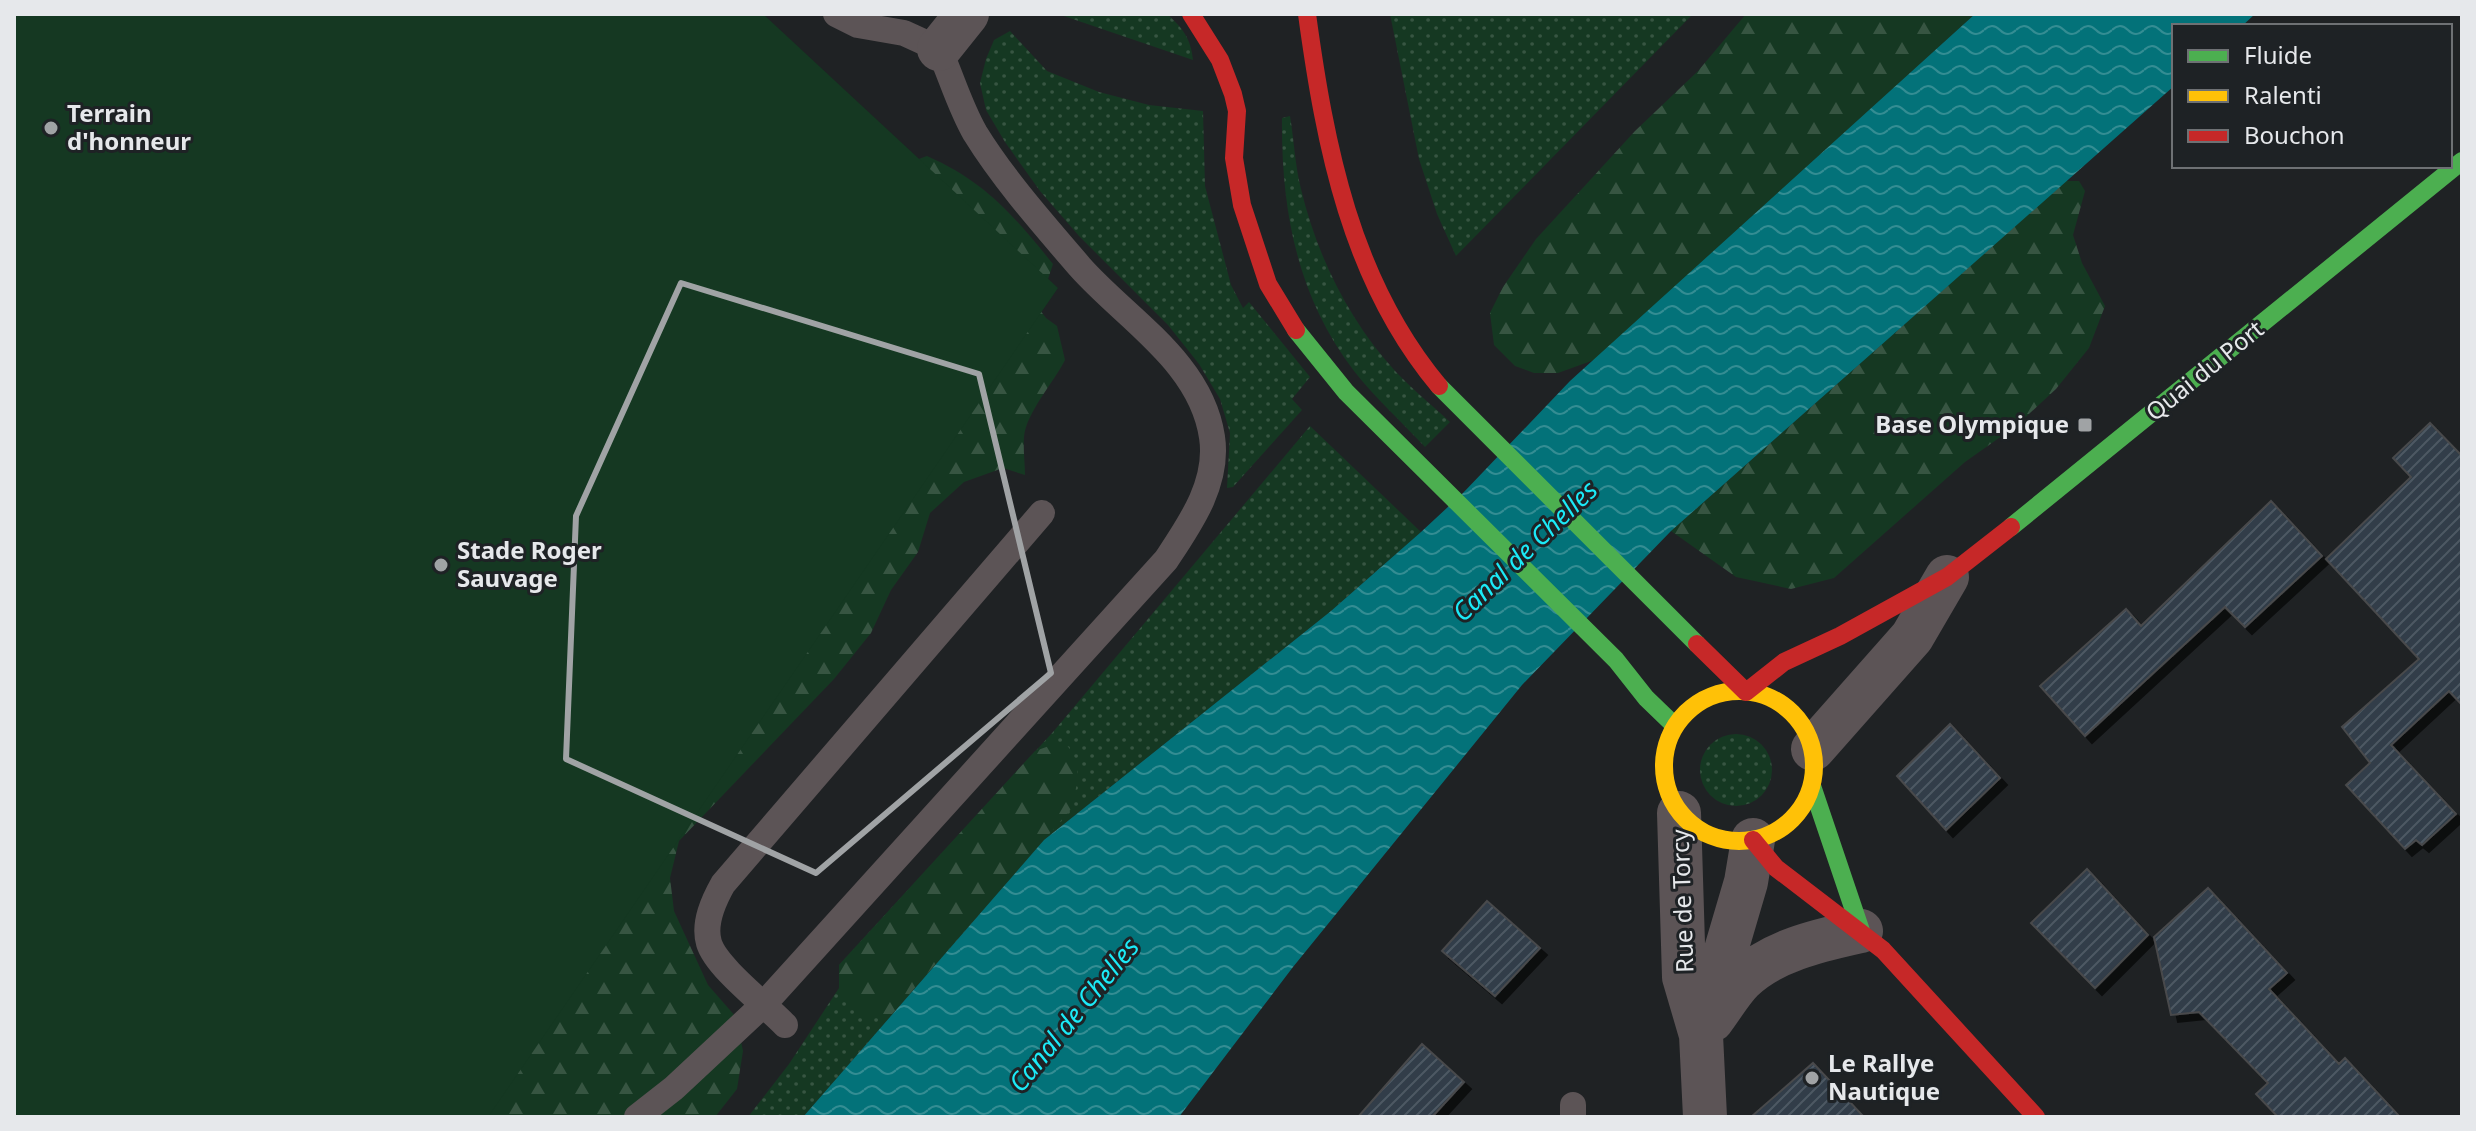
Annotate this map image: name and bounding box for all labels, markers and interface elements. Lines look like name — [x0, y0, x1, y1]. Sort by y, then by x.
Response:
legend — [2172, 24, 2452, 168]
text: Fluide — [2244, 38, 2312, 71]
text: Ralenti — [2244, 78, 2322, 111]
place label: Terrain d'honneur — [67, 96, 191, 157]
text: Bouchon — [2244, 118, 2345, 151]
marker: Terrain d'honneur — [42, 119, 60, 137]
street label: Quai du Port — [2138, 312, 2270, 428]
place label: Base Olympique — [1875, 407, 2069, 440]
marker: Base Olympique — [2076, 416, 2094, 434]
water label: Canal de Chelles — [1444, 472, 1605, 629]
place label: Stade Roger Sauvage — [457, 533, 602, 594]
marker: Stade Roger Sauvage — [432, 556, 450, 574]
street label: Rue de Torcy — [1662, 828, 1700, 973]
water label: Canal de Chelles — [1000, 930, 1147, 1099]
place label: Le Rallye Nautique — [1828, 1046, 1940, 1107]
marker: Le Rallye Nautique — [1803, 1069, 1821, 1087]

